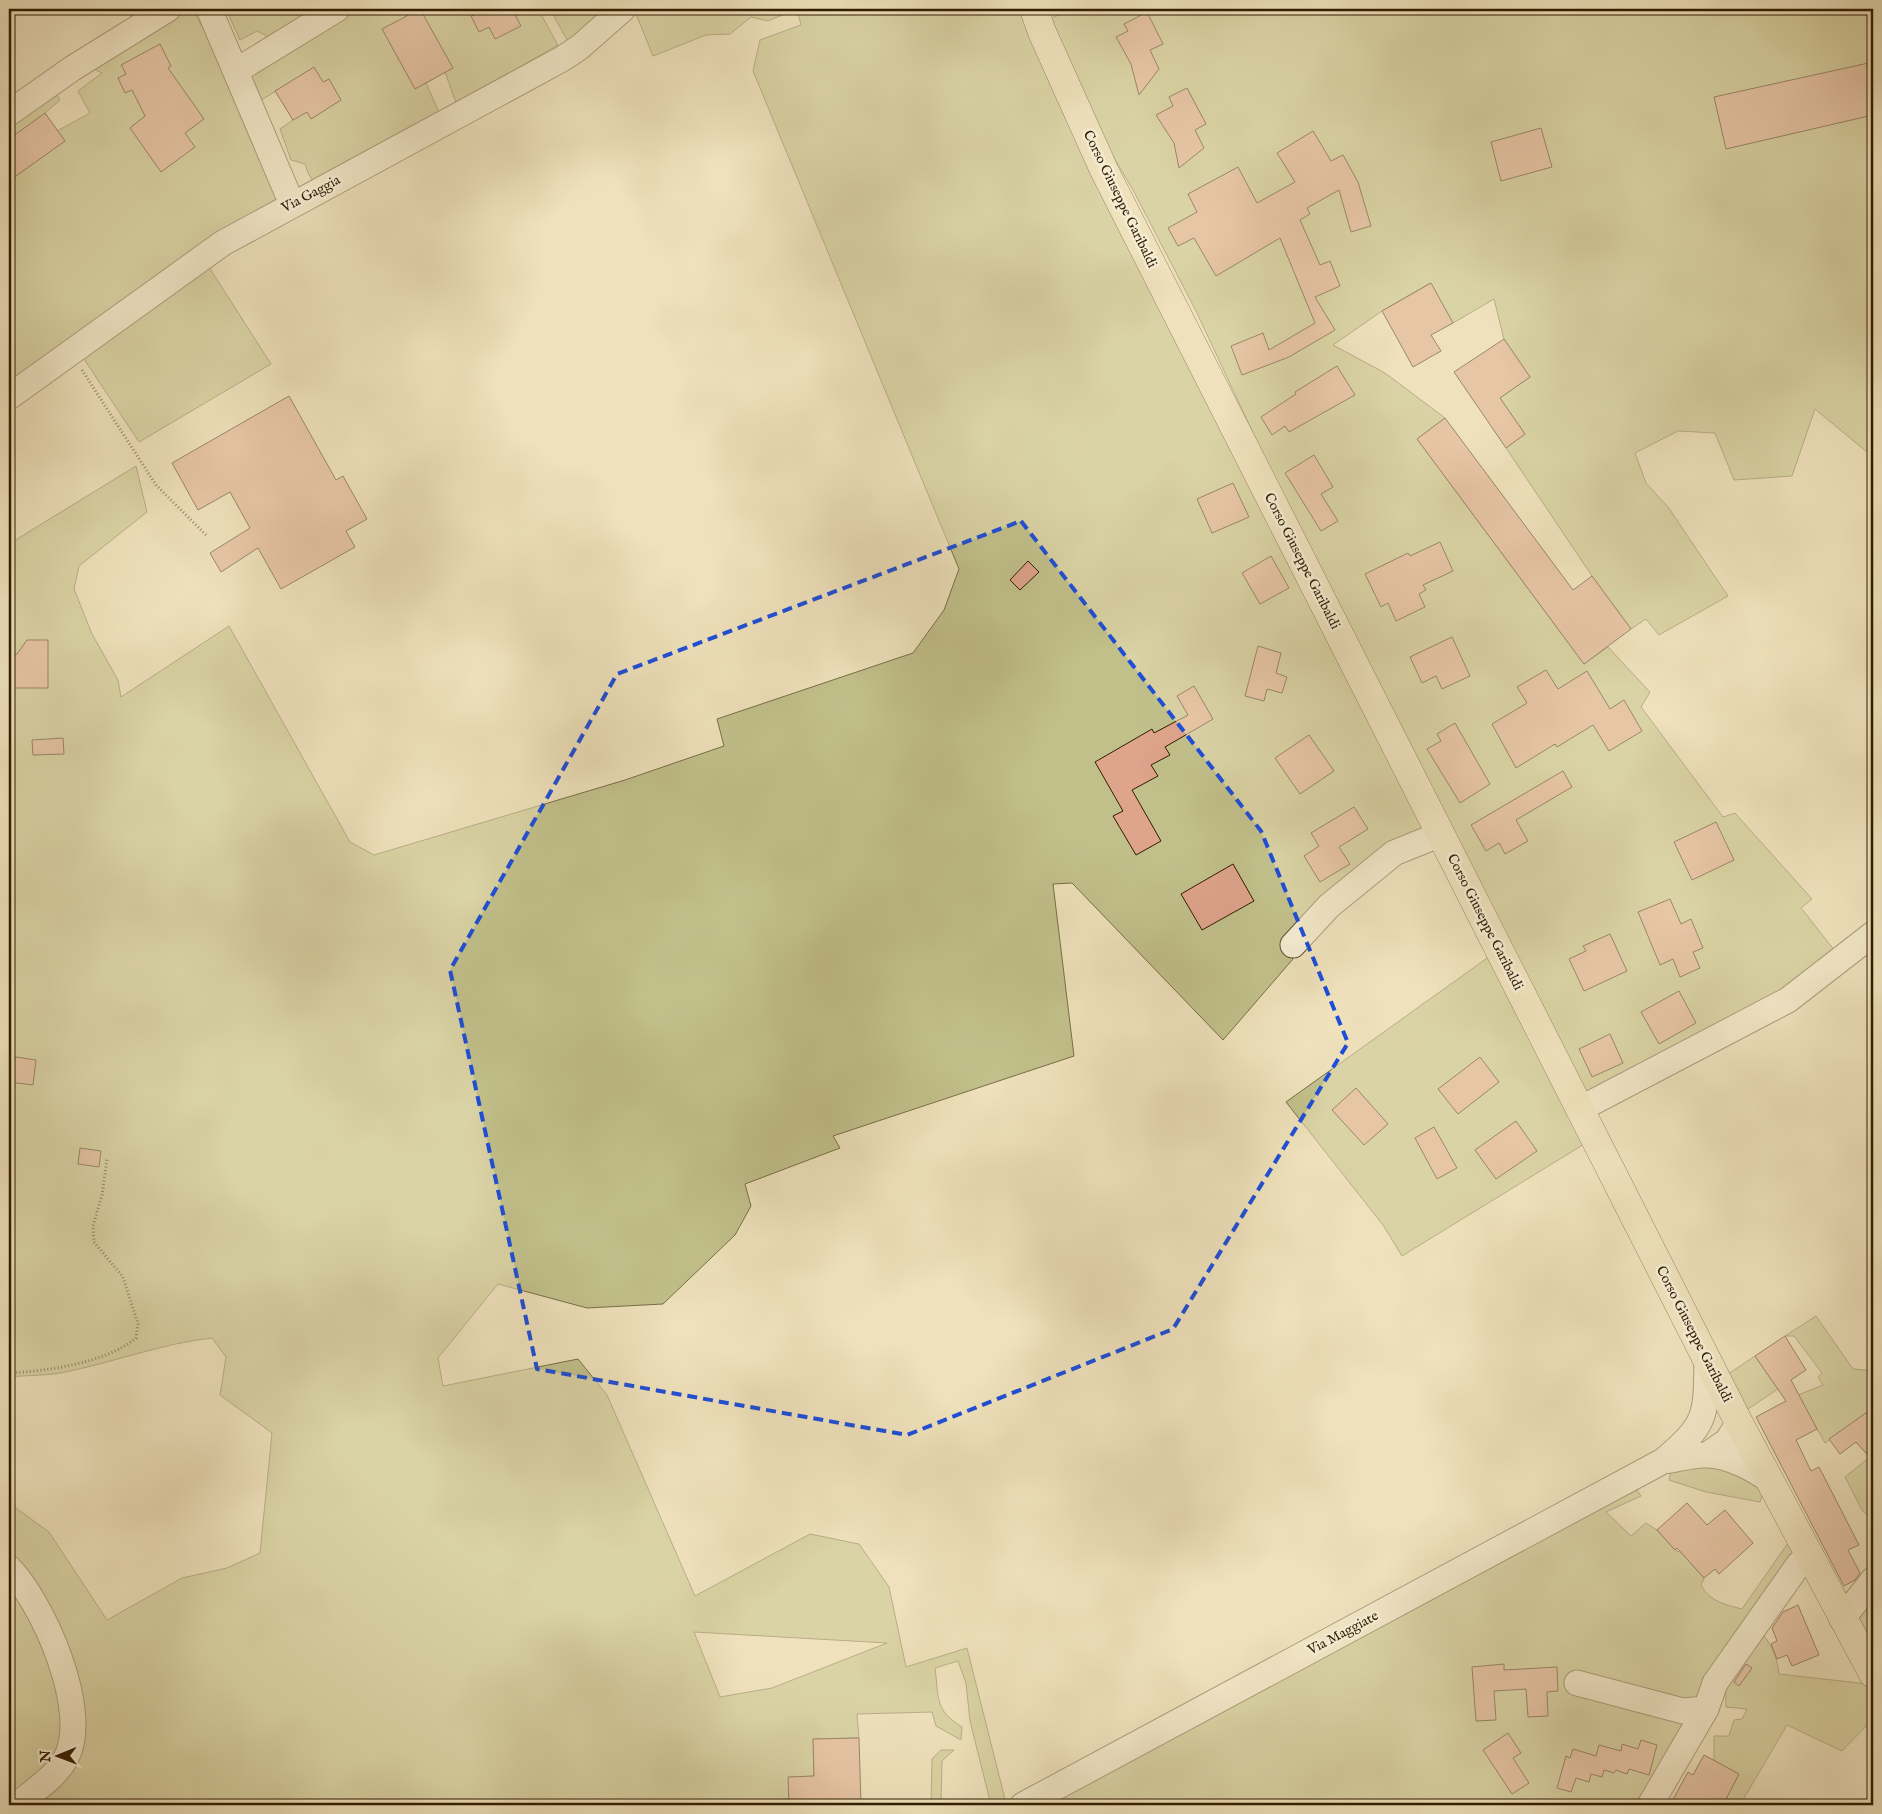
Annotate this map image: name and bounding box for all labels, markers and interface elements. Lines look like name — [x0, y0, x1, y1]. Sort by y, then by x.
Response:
street label: Corso Giuseppe Garibaldi — [1079, 127, 1161, 271]
street label: Via Gaggia — [278, 171, 344, 217]
street label: Corso Giuseppe Garibaldi — [1260, 490, 1344, 632]
street label: Corso Giuseppe Garibaldi — [1443, 851, 1527, 993]
street label: Corso Giuseppe Garibaldi — [1652, 1263, 1736, 1405]
street label: Via Maggiate — [1304, 1607, 1382, 1660]
north arrow — [32, 1732, 82, 1782]
text: N — [37, 1750, 55, 1763]

